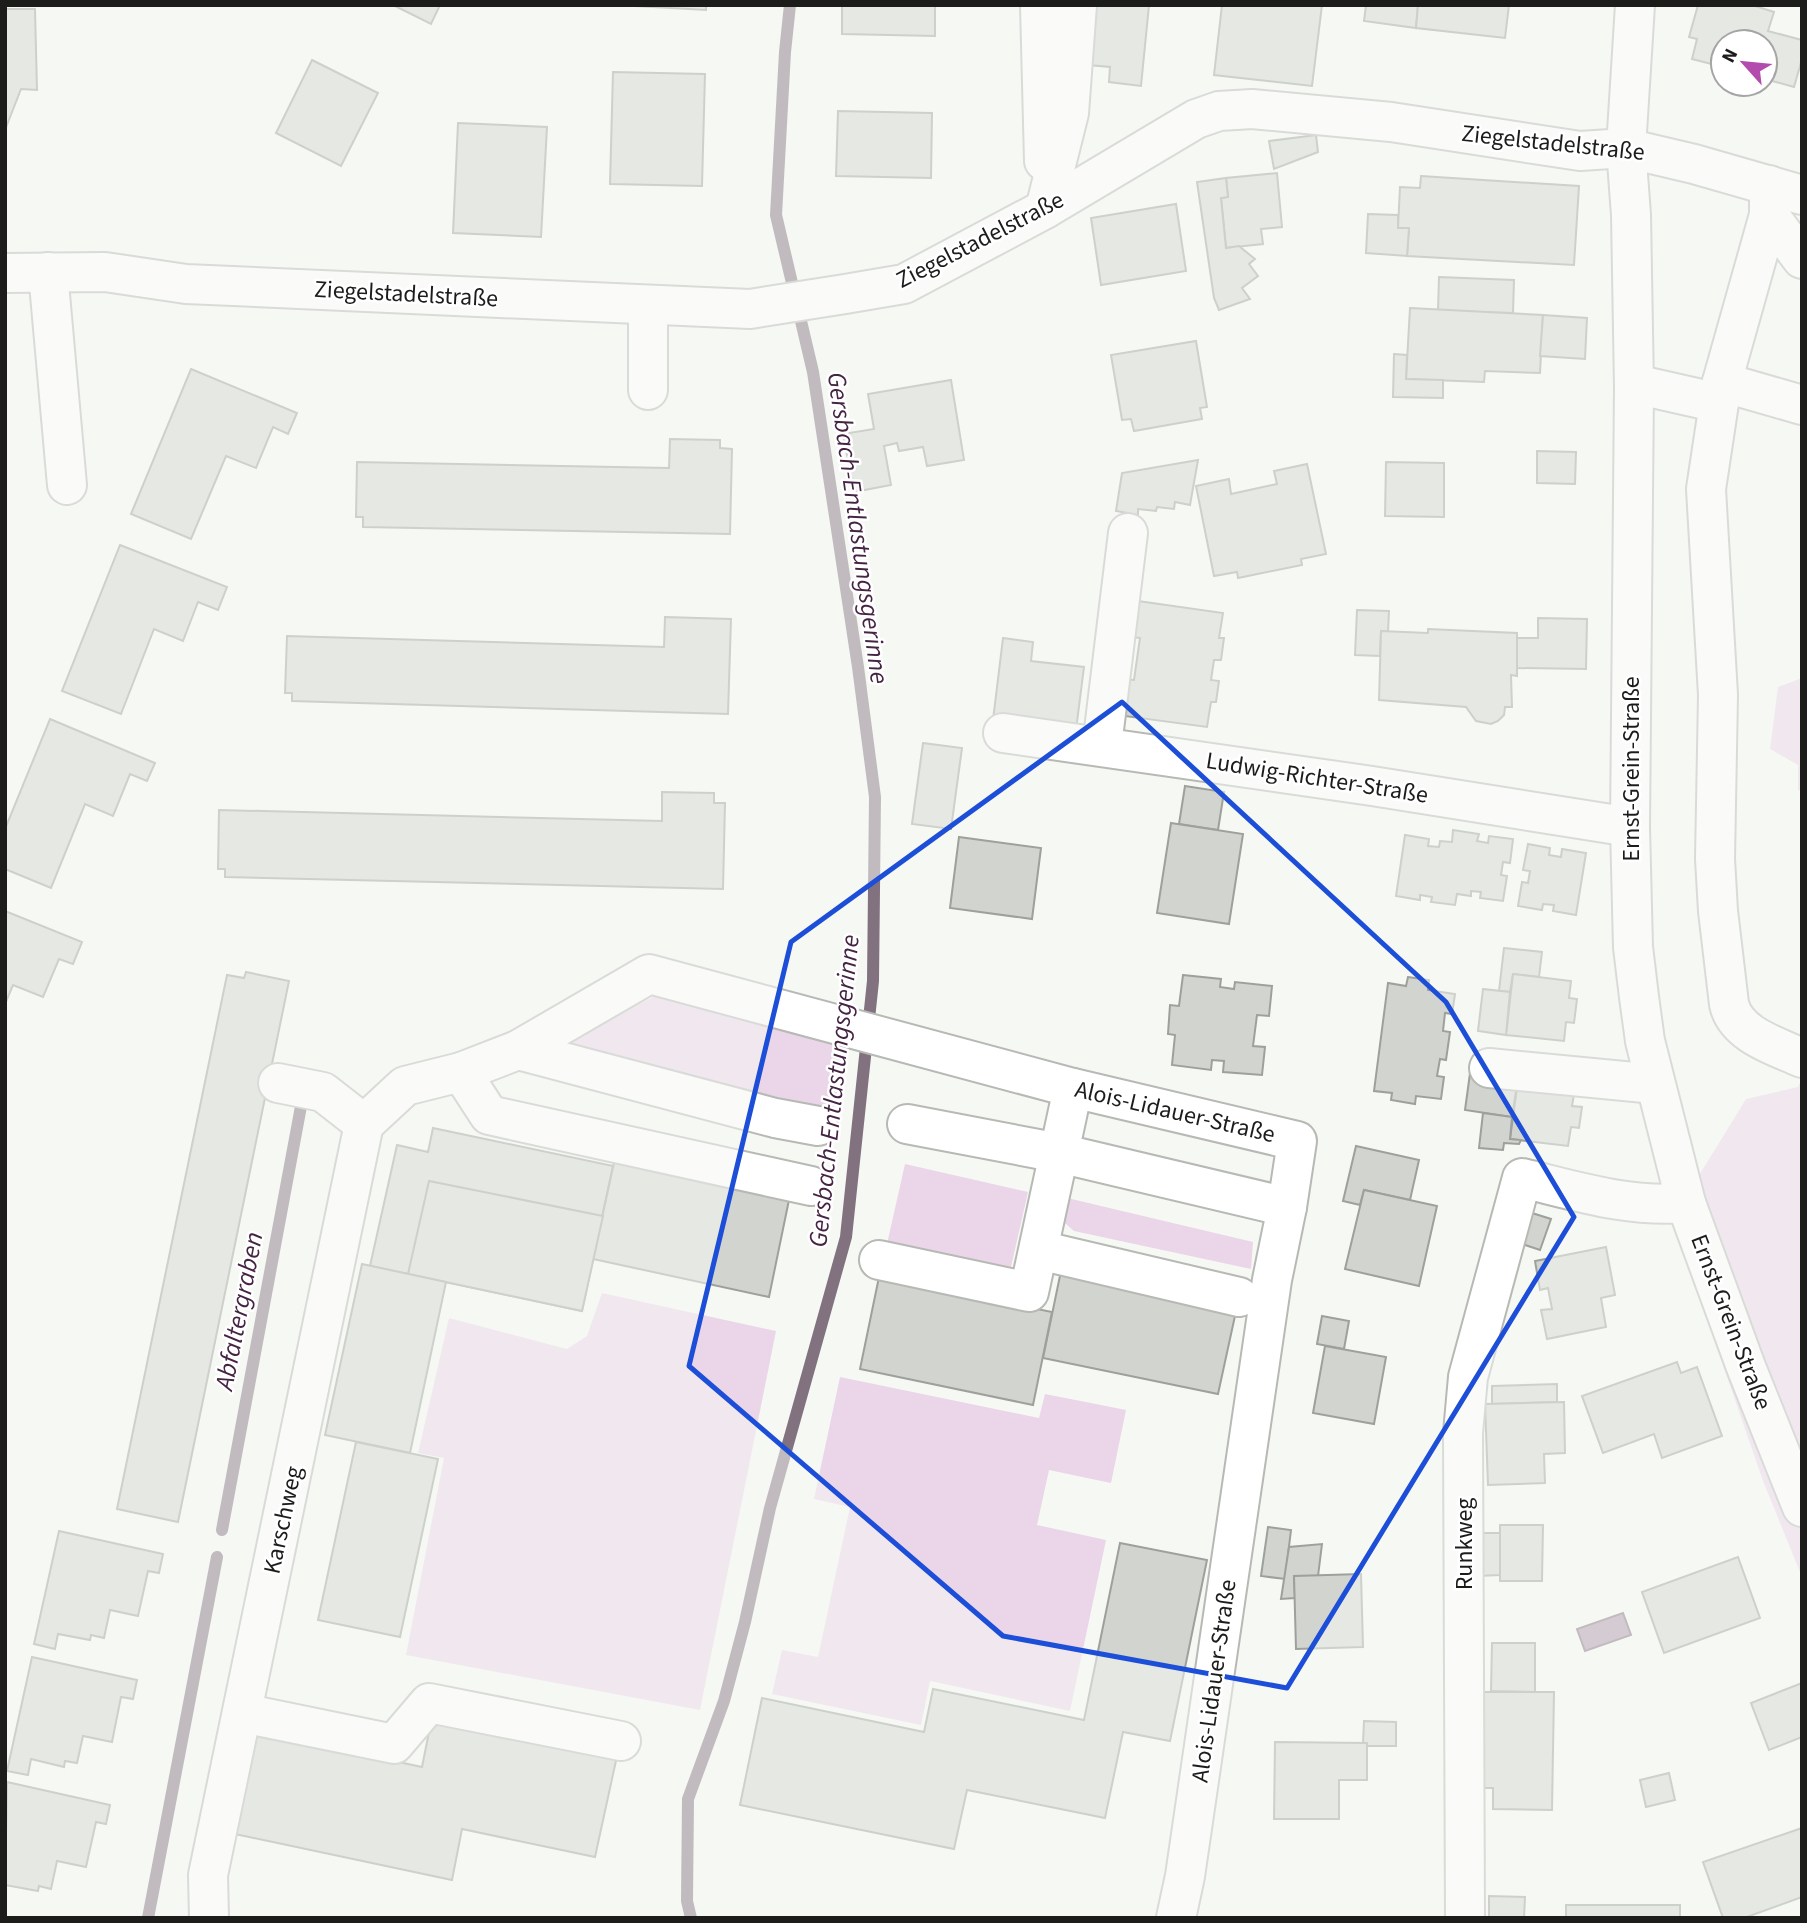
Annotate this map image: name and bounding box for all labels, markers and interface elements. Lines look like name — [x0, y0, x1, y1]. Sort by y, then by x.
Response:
north arrow — [1709, 28, 1779, 98]
text: N — [1715, 44, 1745, 68]
street label: Ziegelstadelstraße — [1460, 116, 1646, 170]
street label: Ziegelstadelstraße — [890, 183, 1070, 297]
street label: Ziegelstadelstraße — [313, 272, 499, 316]
water label: Gersbach-Entlastungsgerinne — [818, 370, 898, 686]
street label: Ernst-Grein-Straße — [1614, 676, 1649, 862]
street label: Ludwig-Richter-Straße — [1203, 743, 1431, 813]
water label: Gersbach-Entlastungsgerinne — [799, 933, 869, 1249]
street label: Alois-Lidauer-Straße — [1071, 1072, 1279, 1152]
water label: Abfaltergraben — [205, 1229, 272, 1395]
street label: Ernst-Grein-Straße — [1681, 1229, 1781, 1415]
street label: Karschweg — [255, 1463, 311, 1577]
street label: Runkweg — [1447, 1498, 1482, 1590]
street label: Alois-Lidauer-Straße — [1182, 1577, 1246, 1785]

